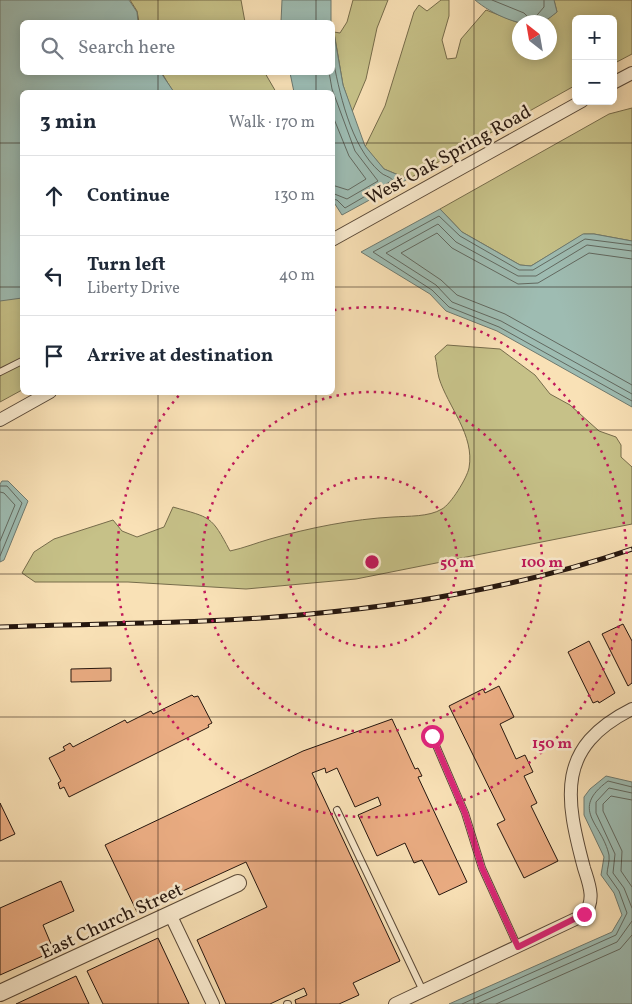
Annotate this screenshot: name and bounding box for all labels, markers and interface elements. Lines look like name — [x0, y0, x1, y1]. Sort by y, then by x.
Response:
north arrow — [512, 15, 557, 60]
map controls — [572, 15, 617, 105]
button: + — [572, 15, 617, 60]
search box — [20, 20, 335, 75]
icon: search — [38, 34, 66, 62]
text: Search here — [78, 35, 175, 61]
button: − — [572, 60, 617, 105]
street label: West Oak Spring Road — [362, 99, 536, 212]
text: 3 min — [40, 108, 96, 137]
text: Walk · 170 m — [229, 112, 315, 134]
icon: ahead — [40, 182, 68, 210]
text: Continue — [87, 183, 170, 209]
text: 130 m — [274, 185, 315, 207]
text: Turn left — [87, 252, 166, 278]
icon: left — [40, 262, 68, 290]
text: 40 m — [279, 265, 315, 287]
text: Liberty Drive — [87, 278, 180, 300]
icon: arrive — [40, 342, 68, 370]
text: Arrive at destination — [87, 343, 273, 369]
centre of rings — [363, 553, 381, 571]
text: 50 m — [440, 553, 474, 574]
text: 100 m — [521, 553, 564, 574]
route start — [421, 725, 444, 748]
text: 150 m — [532, 734, 572, 755]
street label: East Church Street — [36, 877, 188, 966]
route end — [573, 903, 596, 926]

